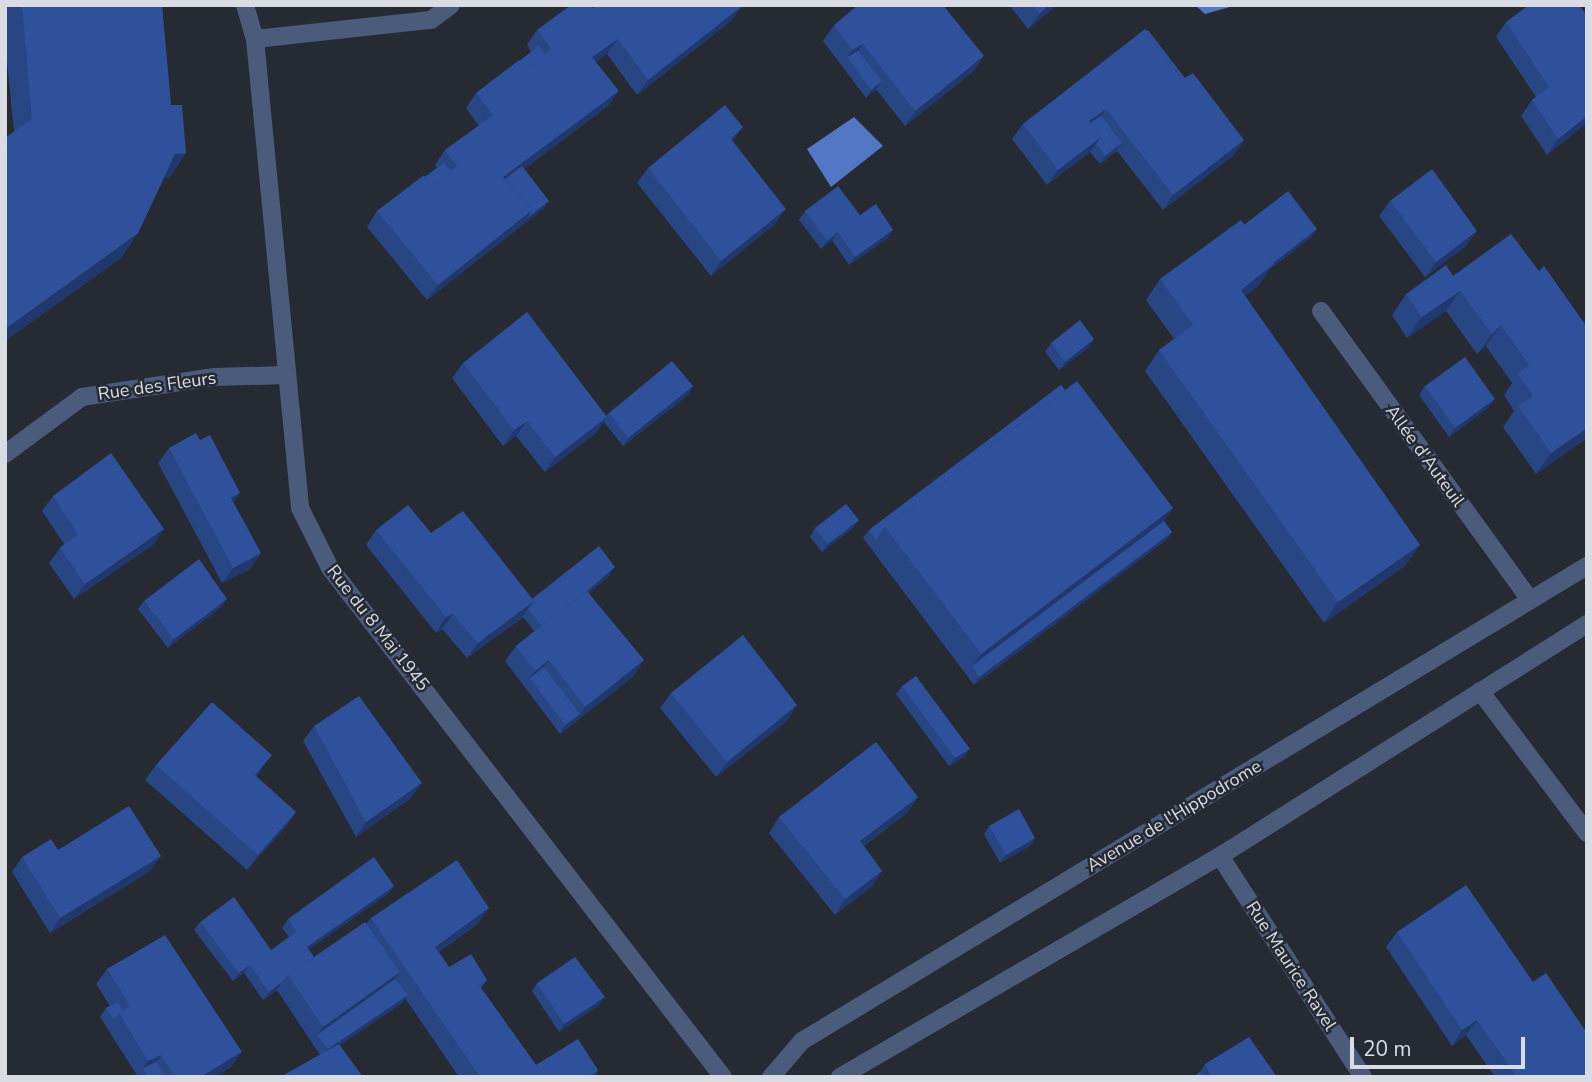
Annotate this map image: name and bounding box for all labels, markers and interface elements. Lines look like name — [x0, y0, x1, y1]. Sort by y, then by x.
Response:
street label: Rue des Fleurs — [96, 367, 218, 405]
street label: Allée d'Auteuil — [1381, 401, 1469, 511]
street label: Rue du 8 Mai 1945 — [322, 561, 434, 695]
street label: Avenue de l'Hippodrome — [1083, 755, 1265, 877]
street label: Rue Maurice Ravel — [1241, 897, 1341, 1035]
scale bar — [1354, 1023, 1529, 1066]
text: 20 m — [1363, 1035, 1412, 1063]

